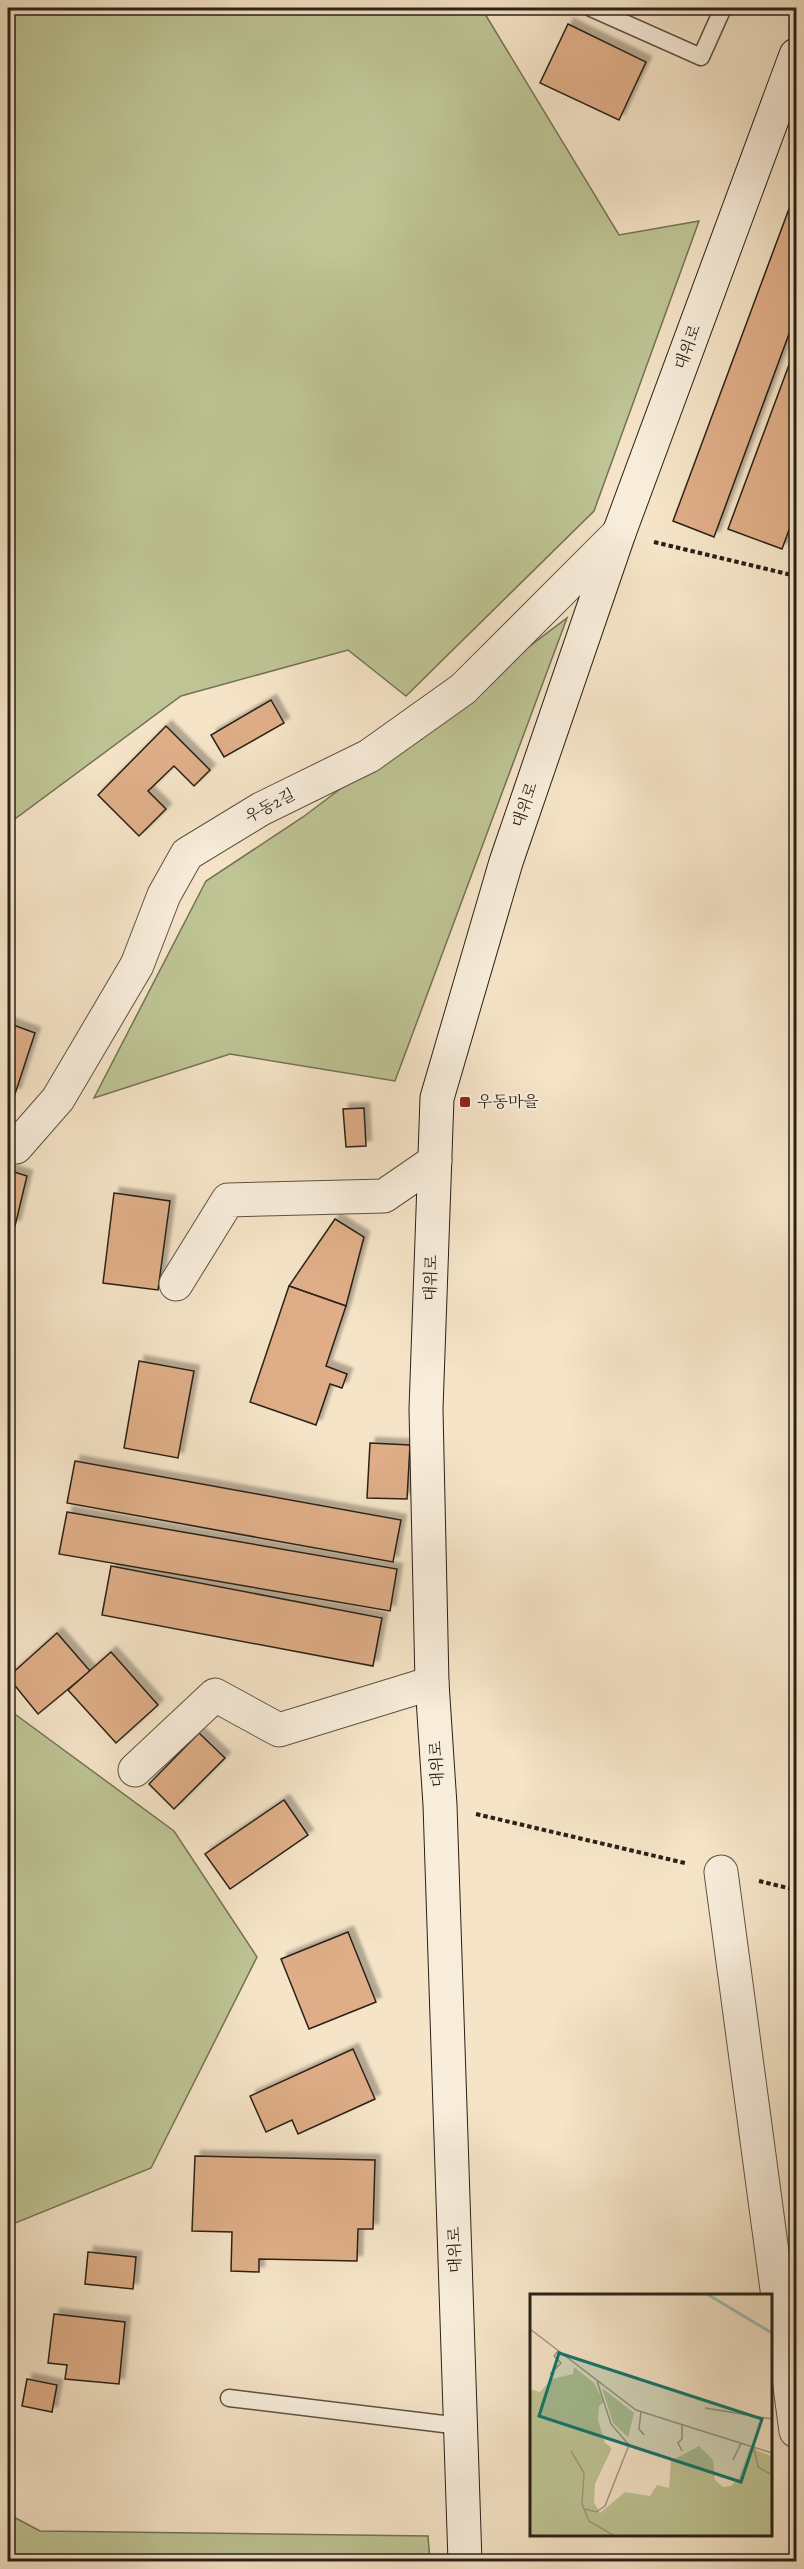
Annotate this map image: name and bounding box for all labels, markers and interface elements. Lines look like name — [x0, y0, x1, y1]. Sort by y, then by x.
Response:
street label: 대위로 — [670, 321, 706, 373]
street label: 대위로 — [507, 779, 543, 831]
street label: 우동2길 — [241, 784, 299, 828]
place label: 우동마을 — [477, 1091, 539, 1113]
marker: 우동마을 — [458, 1095, 472, 1109]
street label: 대위로 — [419, 1254, 443, 1302]
street label: 대위로 — [425, 1740, 449, 1788]
street label: 대위로 — [443, 2226, 467, 2274]
inset map — [530, 2294, 771, 2536]

